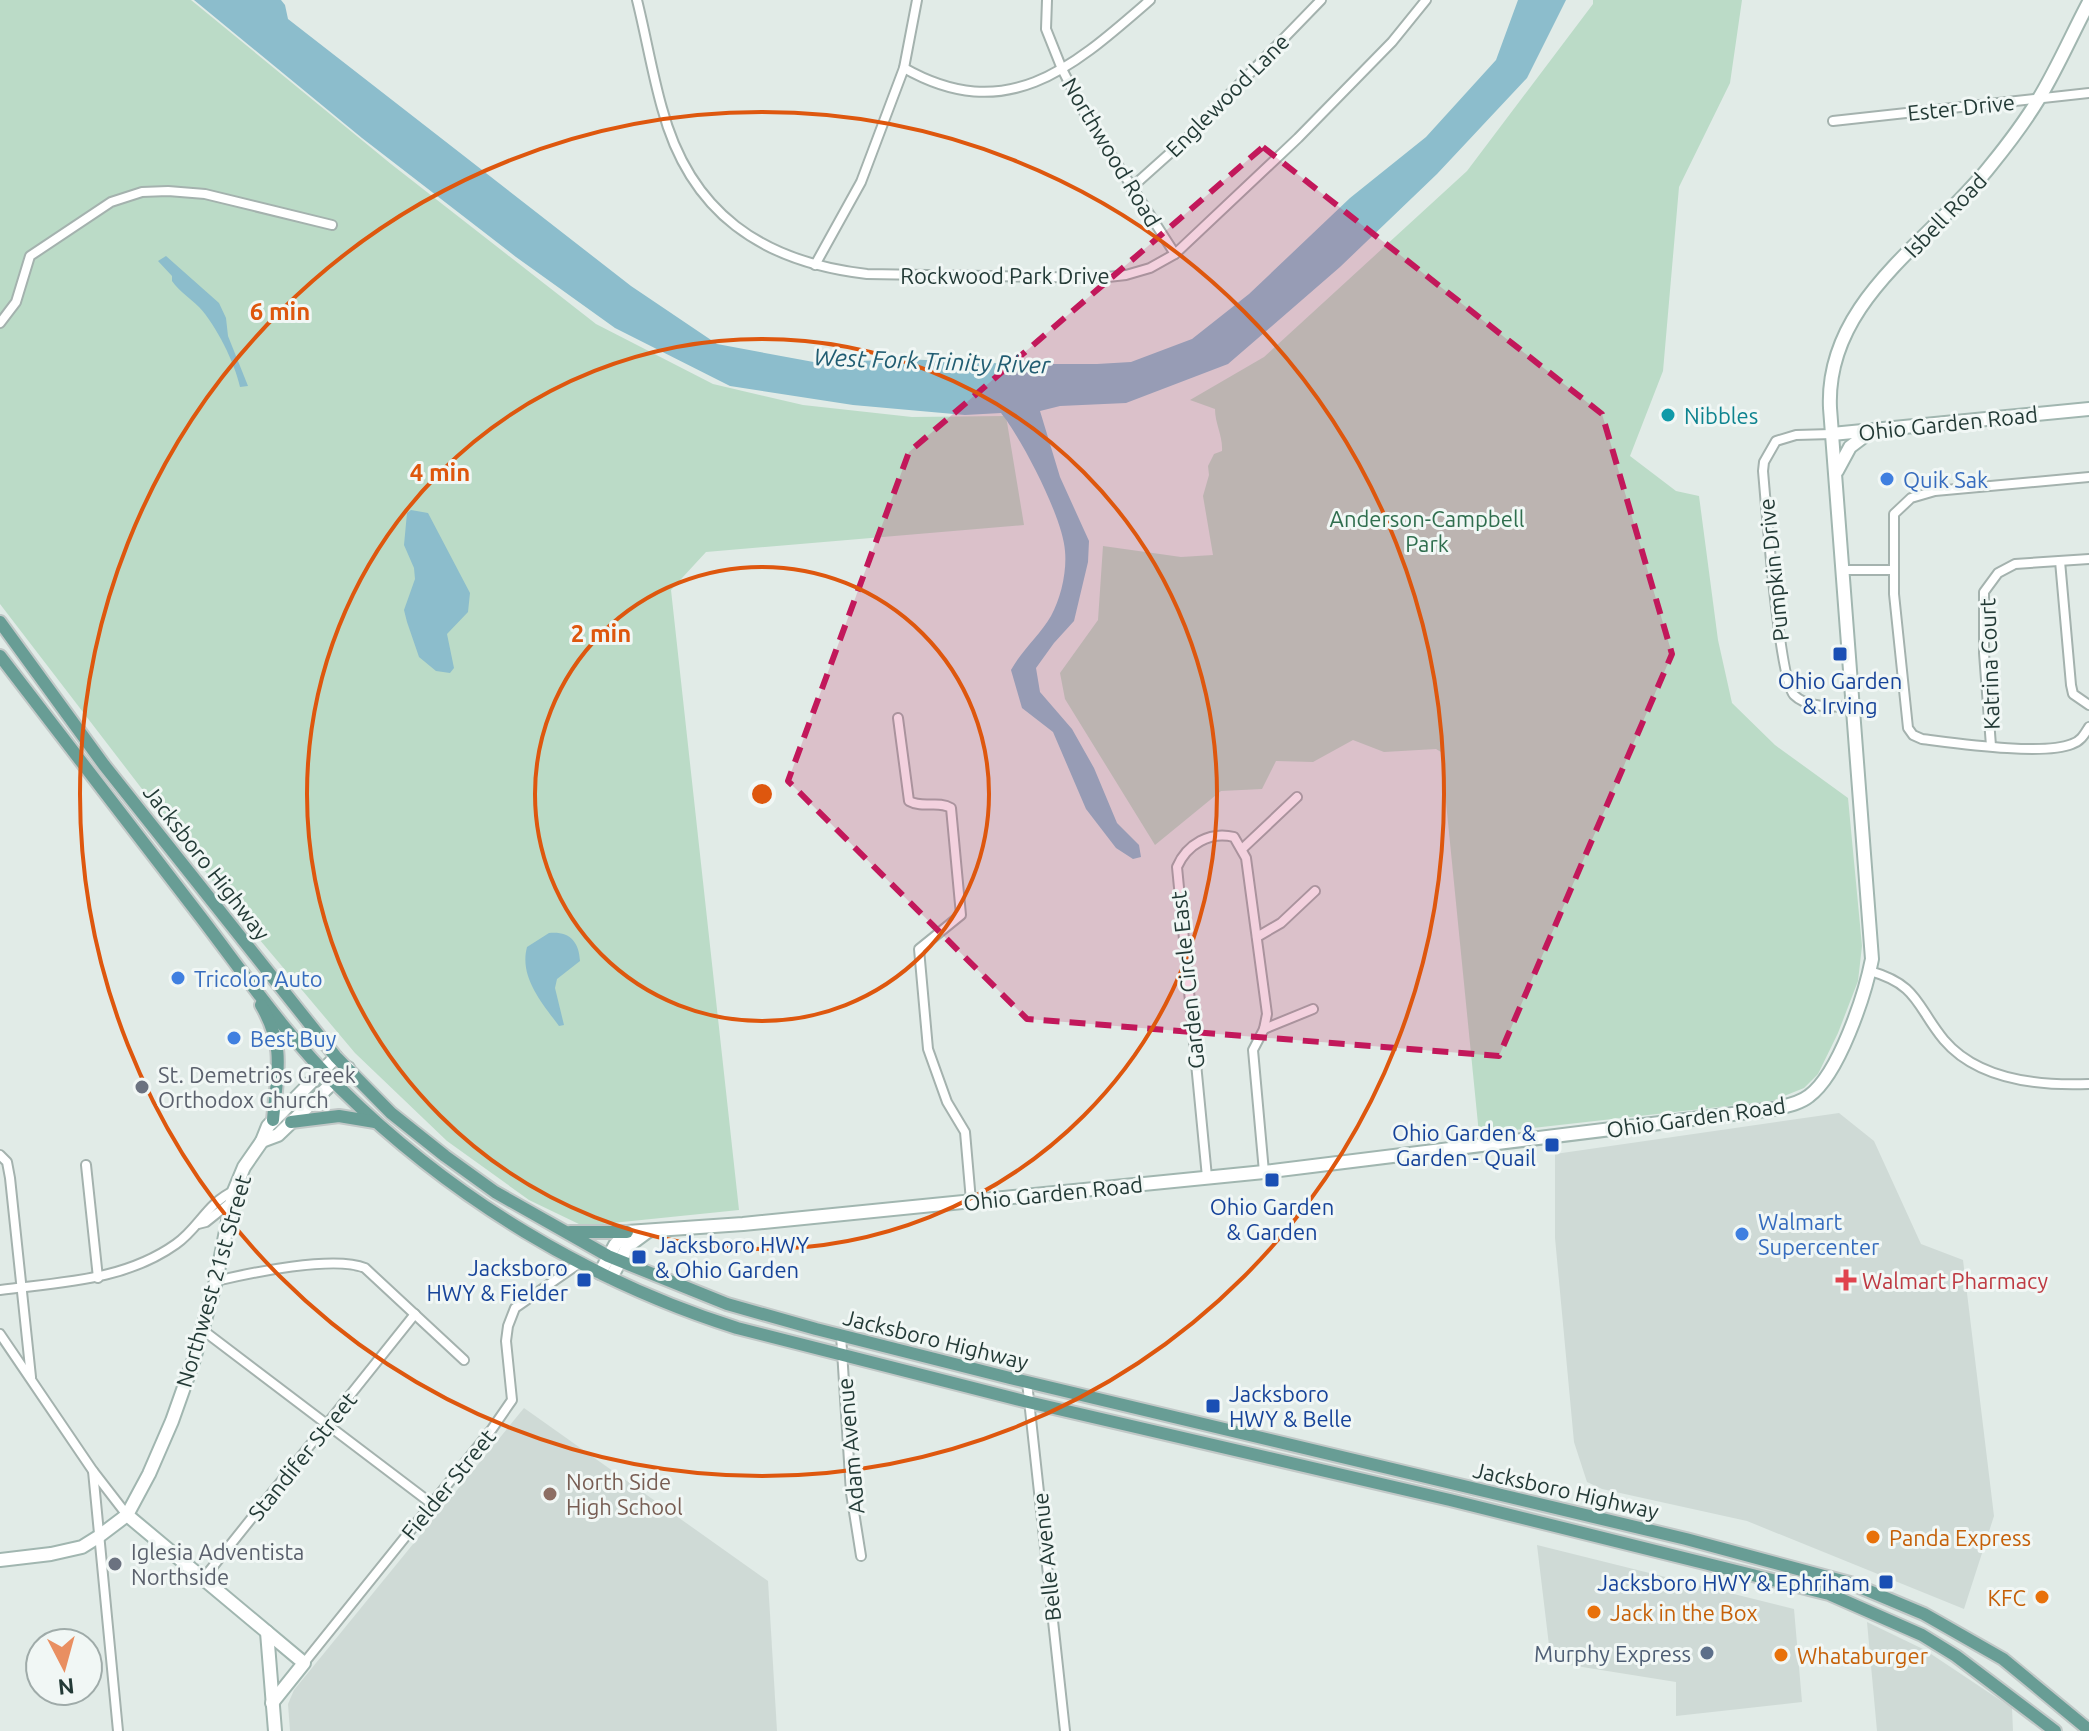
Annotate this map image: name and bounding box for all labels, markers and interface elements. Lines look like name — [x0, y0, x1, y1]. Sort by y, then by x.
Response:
street label: Englewood Lane — [1160, 28, 1294, 162]
street label: Northwood Road — [1058, 73, 1166, 231]
street label: Ester Drive — [1906, 89, 2016, 125]
street label: Isbell Road — [1899, 168, 1991, 262]
street label: Rockwood Park Drive — [900, 263, 1110, 288]
text: 6 min — [250, 298, 310, 325]
water label: West Fork Trinity River — [813, 343, 1051, 379]
street label: Ohio Garden Road — [1857, 401, 2039, 445]
place label: Nibbles — [1684, 403, 1758, 428]
marker: Nibbles — [1659, 406, 1677, 424]
text: 4 min — [410, 459, 470, 486]
place label: Quik Sak — [1903, 467, 1988, 492]
marker: Quik Sak — [1878, 470, 1896, 488]
street label: Pumpkin Drive — [1753, 497, 1793, 643]
park label: Anderson-Campbell Park — [1330, 506, 1525, 556]
street label: Katrina Court — [1974, 597, 2004, 730]
text: 2 min — [571, 620, 631, 647]
marker: Ohio Garden & Irving — [1831, 645, 1849, 663]
place label: Ohio Garden & Irving — [1778, 668, 1902, 718]
street label: Jacksboro Highway — [139, 780, 276, 945]
centre of rings — [748, 780, 776, 808]
street label: Garden Circle East — [1165, 889, 1209, 1070]
place label: Tricolor Auto — [194, 966, 323, 991]
marker: Tricolor Auto — [169, 969, 187, 987]
place label: Best Buy — [250, 1026, 337, 1051]
marker: Best Buy — [225, 1029, 243, 1047]
place label: St. Demetrios Greek Orthodox Church — [158, 1062, 356, 1112]
marker: St. Demetrios Greek Orthodox Church — [133, 1078, 151, 1096]
street label: Ohio Garden Road — [1605, 1092, 1787, 1142]
place label: Ohio Garden & Garden - Quail — [1392, 1120, 1537, 1170]
marker: Ohio Garden & Garden - Quail — [1543, 1136, 1561, 1154]
street label: Northwest 21st Street — [171, 1171, 255, 1390]
street label: Ohio Garden Road — [962, 1171, 1144, 1215]
marker: Ohio Garden & Garden — [1263, 1171, 1281, 1189]
place label: Ohio Garden & Garden — [1210, 1194, 1334, 1244]
place label: Walmart Supercenter — [1758, 1209, 1880, 1259]
marker: Walmart Supercenter — [1733, 1225, 1751, 1243]
place label: Jacksboro HWY & Ohio Garden — [655, 1232, 809, 1282]
marker: Jacksboro HWY & Ohio Garden — [630, 1248, 648, 1266]
place label: Jacksboro HWY & Fielder — [426, 1255, 569, 1305]
place label: Walmart Pharmacy — [1862, 1268, 2048, 1293]
marker: Jacksboro HWY & Fielder — [575, 1271, 593, 1289]
marker: Walmart Pharmacy — [1837, 1271, 1855, 1289]
street label: Jacksboro Highway — [841, 1304, 1031, 1374]
street label: Adam Avenue — [832, 1377, 868, 1515]
place label: Jacksboro HWY & Belle — [1229, 1381, 1352, 1431]
street label: Standifer Street — [243, 1387, 361, 1525]
marker: Jacksboro HWY & Belle — [1204, 1397, 1222, 1415]
street label: Fielder Street — [396, 1424, 500, 1544]
street label: Jacksboro Highway — [1471, 1456, 1662, 1524]
place label: North Side High School — [566, 1469, 683, 1519]
marker: North Side High School — [541, 1485, 559, 1503]
street label: Belle Avenue — [1027, 1492, 1065, 1622]
place label: Panda Express — [1889, 1525, 2031, 1550]
marker: Panda Express — [1864, 1528, 1882, 1546]
place label: Iglesia Adventista Northside — [131, 1539, 304, 1589]
marker: Iglesia Adventista Northside — [106, 1555, 124, 1573]
place label: Jacksboro HWY & Ephriham — [1597, 1570, 1870, 1595]
marker: Jacksboro HWY & Ephriham — [1877, 1573, 1895, 1591]
place label: KFC — [1988, 1585, 2026, 1610]
marker: KFC — [2033, 1588, 2051, 1606]
place label: Jack in the Box — [1610, 1600, 1758, 1625]
marker: Jack in the Box — [1585, 1603, 1603, 1621]
north arrow — [24, 1627, 104, 1707]
place label: Murphy Express — [1534, 1641, 1691, 1666]
place label: Whataburger — [1797, 1643, 1929, 1668]
marker: Murphy Express — [1698, 1644, 1716, 1662]
marker: Whataburger — [1772, 1646, 1790, 1664]
text: N — [57, 1674, 76, 1701]

